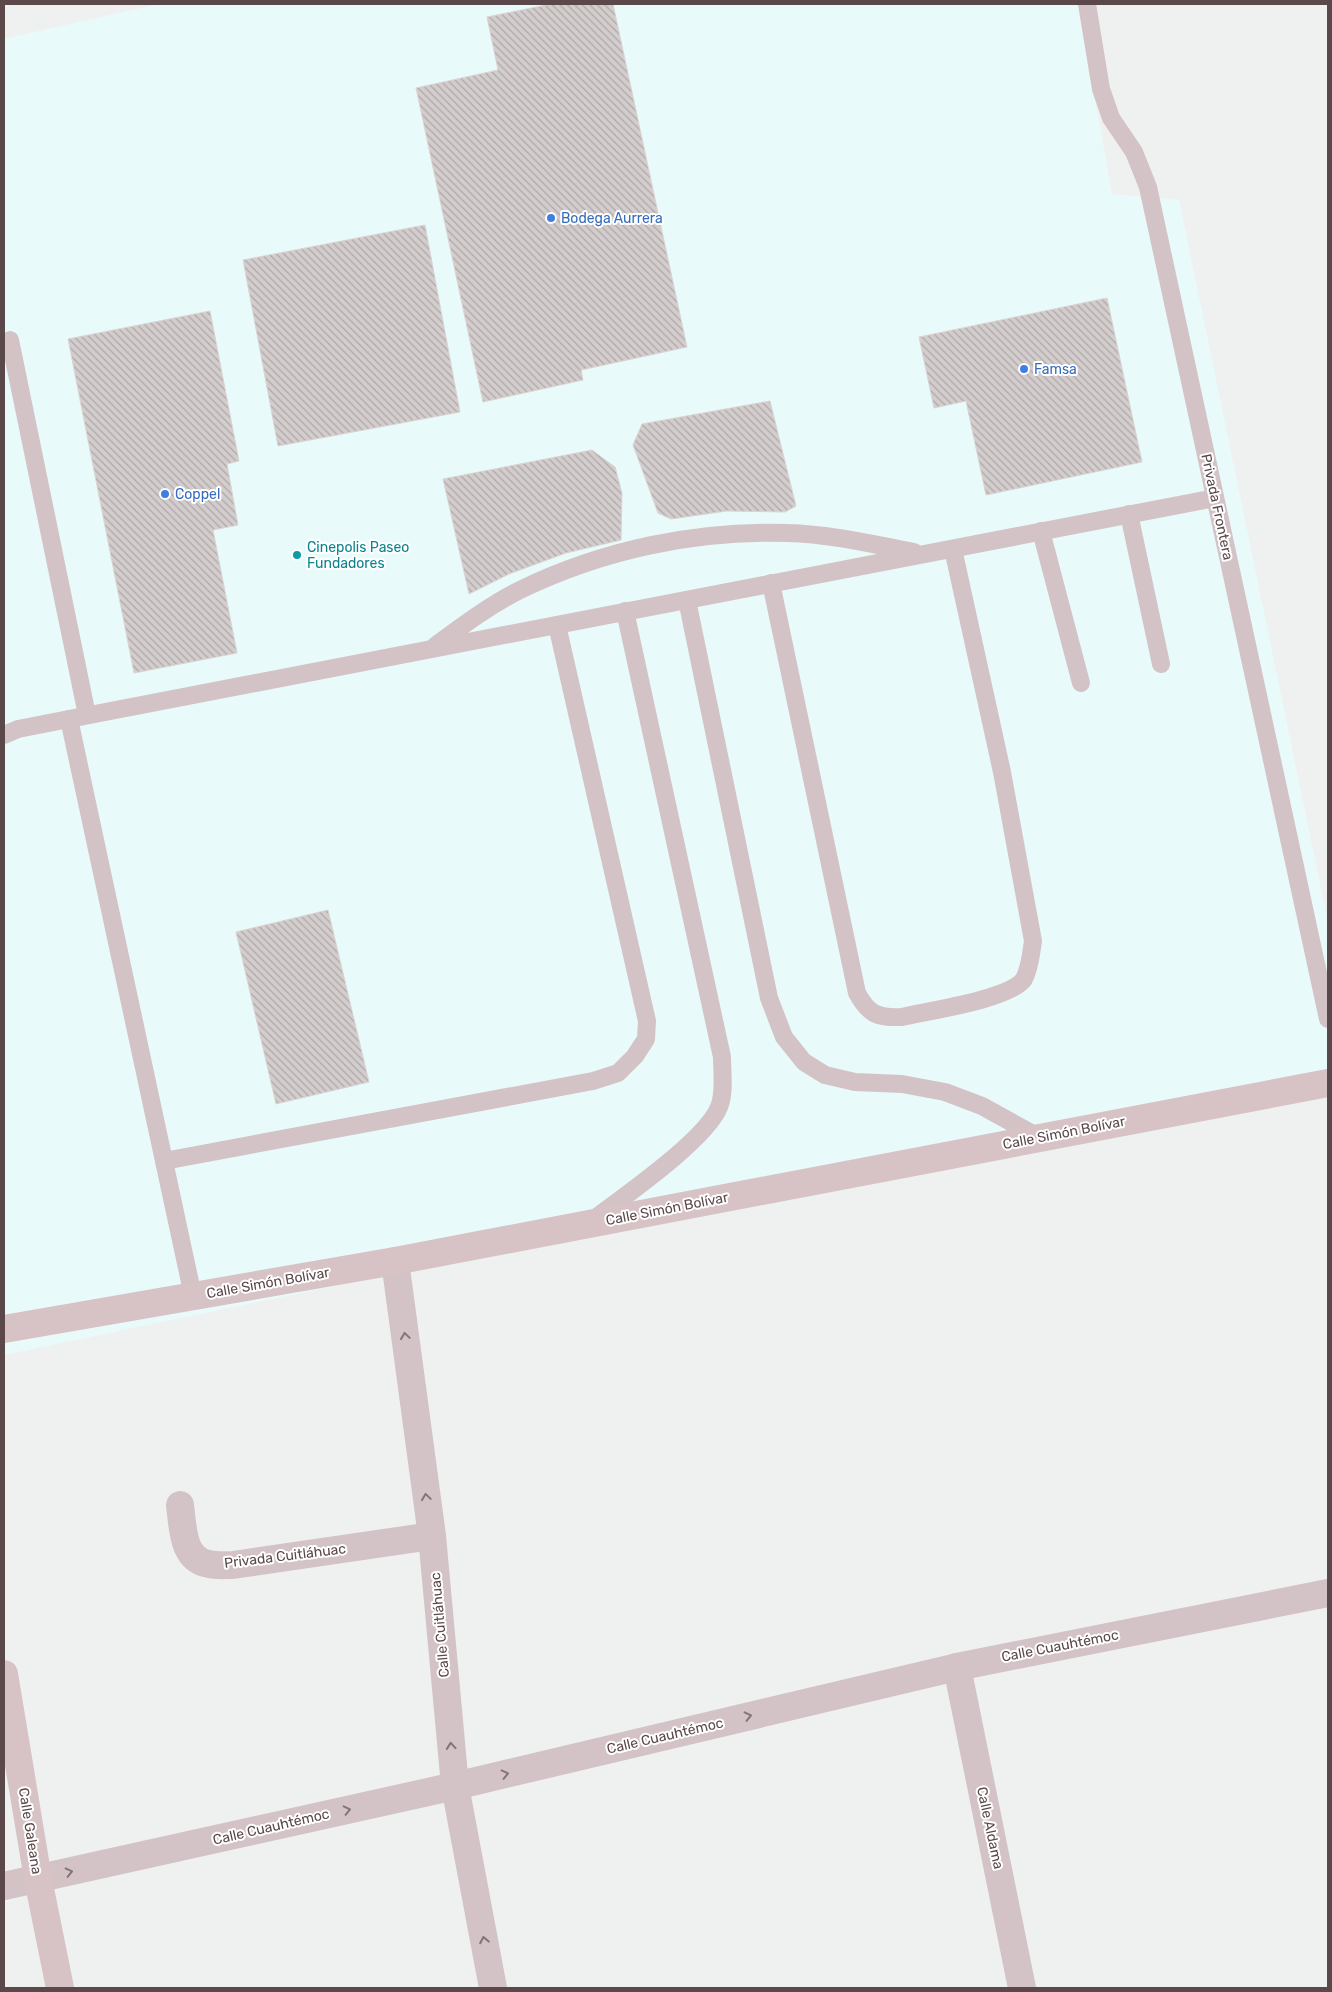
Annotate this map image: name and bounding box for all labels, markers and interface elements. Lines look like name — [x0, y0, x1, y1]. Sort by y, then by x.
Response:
place label: Bodega Aurrera — [561, 210, 663, 227]
marker: Bodega Aurrera — [545, 212, 557, 224]
place label: Famsa — [1034, 361, 1077, 378]
marker: Famsa — [1018, 363, 1030, 375]
street label: Privada Frontera — [1197, 452, 1237, 562]
place label: Coppel — [175, 486, 220, 503]
marker: Coppel — [159, 488, 171, 500]
place label: Cinepolis Paseo Fundadores — [307, 539, 409, 572]
marker: Cinepolis Paseo Fundadores — [291, 549, 303, 561]
street label: Calle Simón Bolívar — [1001, 1113, 1127, 1153]
street label: Calle Simón Bolívar — [604, 1189, 730, 1229]
street label: Calle Simón Bolívar — [205, 1264, 331, 1302]
one-way arrow — [400, 1332, 411, 1340]
one-way arrow — [422, 1493, 432, 1501]
street label: Privada Cuitláhuac — [223, 1540, 347, 1572]
street label: Calle Cuitláhuac — [427, 1572, 453, 1678]
street label: Calle Cuauhtémoc — [1000, 1626, 1120, 1666]
one-way arrow — [744, 1711, 753, 1722]
street label: Calle Cuauhtémoc — [605, 1714, 725, 1758]
one-way arrow — [446, 1741, 457, 1749]
one-way arrow — [501, 1769, 510, 1780]
street label: Calle Aldama — [973, 1785, 1007, 1871]
street label: Calle Galeana — [15, 1786, 45, 1876]
street label: Calle Cuauhtémoc — [211, 1805, 331, 1849]
one-way arrow — [342, 1805, 351, 1816]
one-way arrow — [64, 1867, 73, 1878]
one-way arrow — [479, 1936, 489, 1945]

